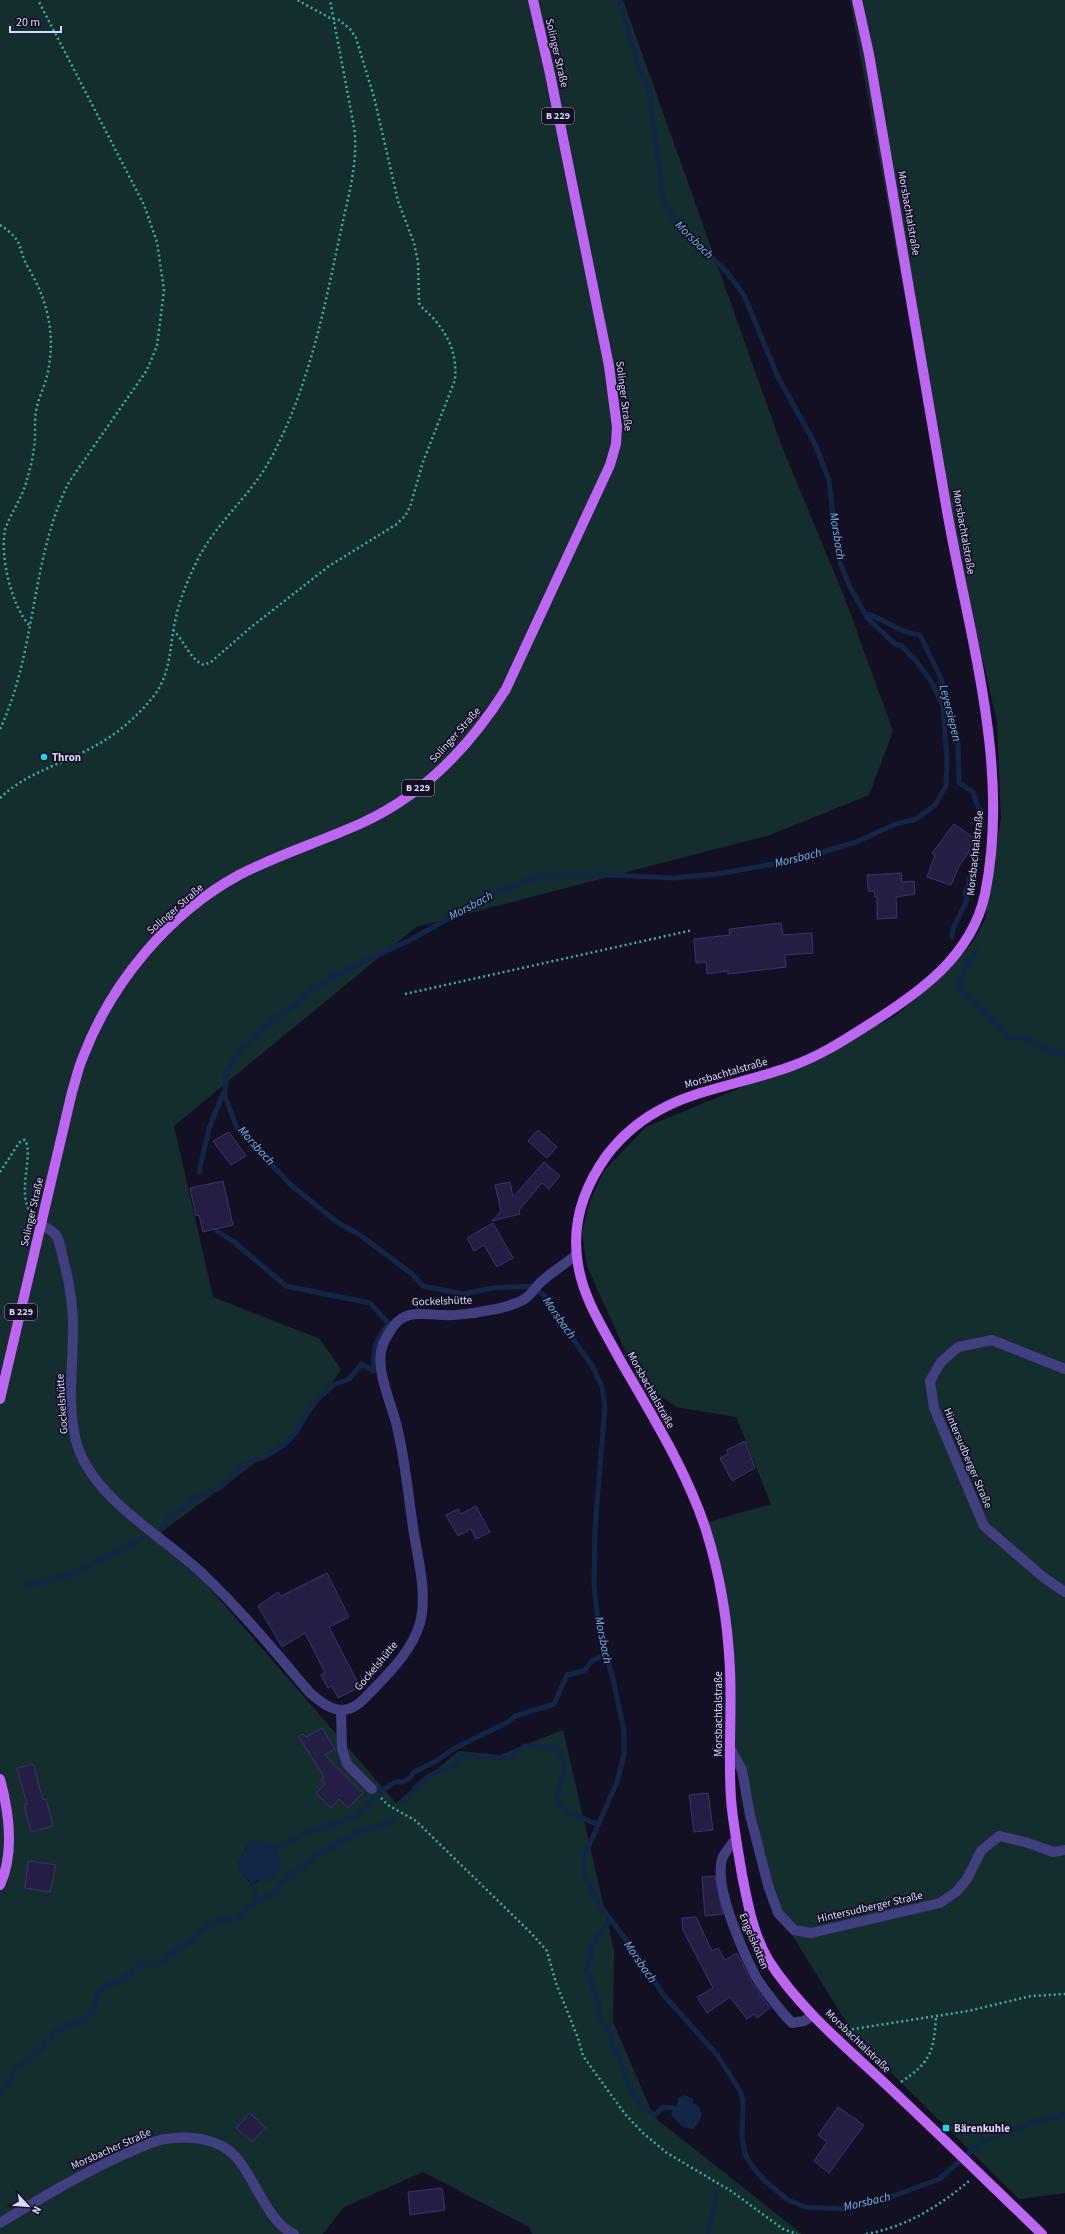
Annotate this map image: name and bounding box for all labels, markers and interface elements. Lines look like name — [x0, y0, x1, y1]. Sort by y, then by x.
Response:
scale bar — [10, 8, 61, 34]
text: 20 m — [16, 14, 40, 31]
street label: Solinger Straße — [542, 17, 572, 90]
road number: B 229 — [542, 108, 574, 124]
street label: Morsbachtalstraße — [894, 170, 924, 257]
water label: Morsbach — [671, 217, 717, 263]
street label: Solinger Straße — [612, 360, 636, 432]
street label: Morsbachtalstraße — [949, 489, 979, 576]
water label: Morsbach — [825, 511, 849, 561]
water label: Leyersiepen — [935, 683, 965, 743]
street label: Solinger Straße — [426, 703, 485, 766]
place label: Thron — [52, 750, 81, 765]
marker: Thron — [39, 752, 49, 762]
road number: B 229 — [402, 780, 434, 796]
street label: Morsbachtalstraße — [963, 809, 987, 896]
water label: Morsbach — [773, 844, 823, 872]
street label: Solinger Straße — [143, 880, 207, 938]
water label: Morsbach — [446, 887, 496, 925]
street label: Morsbachtalstraße — [683, 1054, 770, 1092]
water label: Morsbach — [234, 1123, 278, 1169]
street label: Solinger Straße — [17, 1175, 47, 1248]
street label: Gockelshütte — [412, 1292, 473, 1310]
water label: Morsbach — [538, 1294, 580, 1342]
road number: B 229 — [5, 1304, 37, 1320]
street label: Morsbachtalstraße — [624, 1349, 679, 1432]
street label: Gockelshütte — [52, 1373, 72, 1435]
street label: Hintersudberger Straße — [940, 1405, 996, 1511]
water label: Morsbach — [590, 1615, 616, 1665]
street label: Gockelshütte — [351, 1638, 401, 1694]
street label: Morsbachtalstraße — [711, 1671, 726, 1757]
street label: Hintersudberger Straße — [816, 1887, 925, 1926]
street label: Engelskotten — [735, 1911, 773, 1971]
water label: Morsbach — [619, 1938, 661, 1986]
street label: Morsbachtalstraße — [822, 2006, 894, 2077]
place label: Bärenkuhle — [954, 2121, 1010, 2136]
marker: Bärenkuhle — [941, 2123, 951, 2133]
street label: Morsbacher Straße — [68, 2124, 154, 2173]
north arrow — [8, 2186, 48, 2226]
water label: Morsbach — [842, 2188, 892, 2216]
text: N — [28, 2204, 45, 2217]

